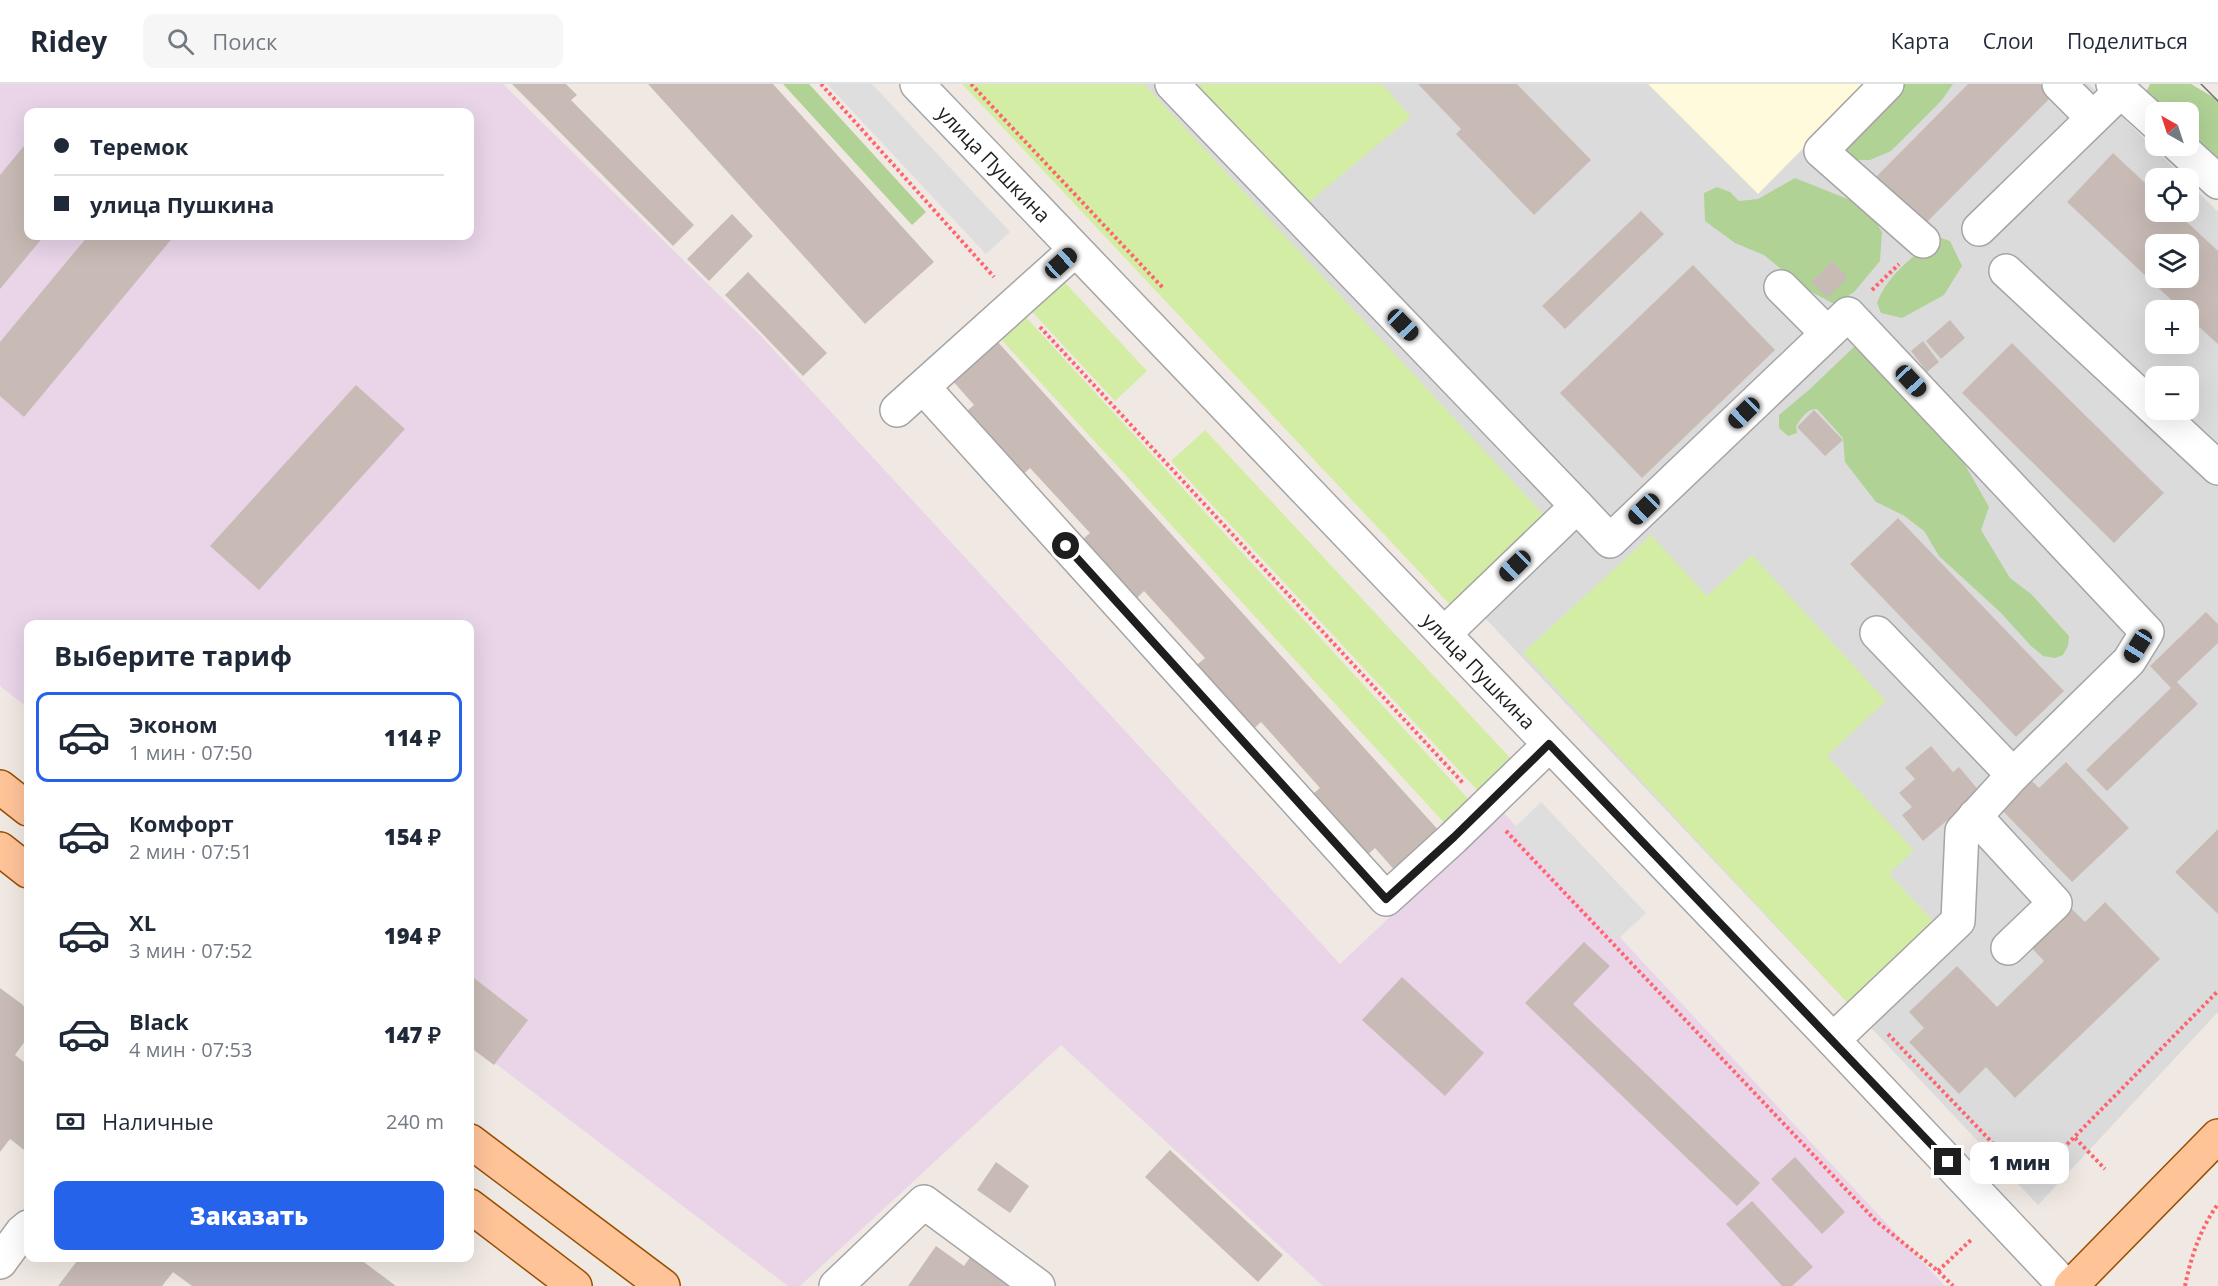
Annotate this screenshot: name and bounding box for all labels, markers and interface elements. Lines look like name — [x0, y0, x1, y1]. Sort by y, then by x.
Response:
search box — [143, 14, 563, 68]
text: Ridey — [30, 22, 107, 60]
icon: search — [164, 25, 197, 58]
text: Поиск — [212, 26, 277, 56]
text: Карта — [1891, 27, 1950, 55]
text: Слои — [1983, 27, 2034, 55]
text: Поделиться — [2067, 27, 2188, 55]
street label: улица Пушкина — [931, 100, 1057, 228]
north arrow — [2145, 102, 2199, 156]
map controls — [2145, 102, 2199, 420]
text: Теремок — [90, 131, 188, 161]
button: locate — [2145, 168, 2199, 222]
text: улица Пушкина — [90, 189, 274, 219]
button: layers — [2145, 234, 2199, 288]
car — [1042, 244, 1080, 282]
button: + — [2145, 300, 2199, 354]
car — [1384, 306, 1422, 344]
car — [1892, 362, 1930, 400]
button: − — [2145, 366, 2199, 420]
car — [1725, 394, 1763, 432]
car — [1625, 490, 1663, 528]
route start — [1052, 532, 1079, 559]
car — [1496, 547, 1534, 585]
street label: улица Пушкина — [1416, 607, 1542, 735]
car — [2121, 626, 2155, 666]
text: Выберите тариф — [54, 637, 292, 674]
text: Эконом — [129, 709, 218, 739]
icon: car — [57, 710, 111, 764]
text: 114 ₽ — [384, 722, 441, 752]
text: 1 мин · 07:50 — [129, 739, 252, 766]
text: Комфорт — [129, 808, 234, 838]
icon: car — [57, 809, 111, 863]
text: 154 ₽ — [384, 821, 441, 851]
text: 2 мин · 07:51 — [129, 838, 252, 865]
text: XL — [129, 907, 156, 937]
icon: car — [57, 908, 111, 962]
text: 194 ₽ — [384, 920, 441, 950]
text: 3 мин · 07:52 — [129, 937, 252, 964]
text: Black — [129, 1006, 189, 1036]
icon: car — [57, 1007, 111, 1061]
text: 147 ₽ — [384, 1019, 441, 1049]
text: 4 мин · 07:53 — [129, 1036, 252, 1063]
icon: cash — [54, 1105, 87, 1138]
text: Наличные — [102, 1106, 214, 1136]
text: 240 m — [386, 1108, 444, 1135]
callout: 1 мин — [1969, 1141, 2068, 1183]
route end — [1934, 1148, 1961, 1175]
text: 1 мин — [1989, 1149, 2050, 1176]
button: Заказать — [54, 1181, 444, 1250]

